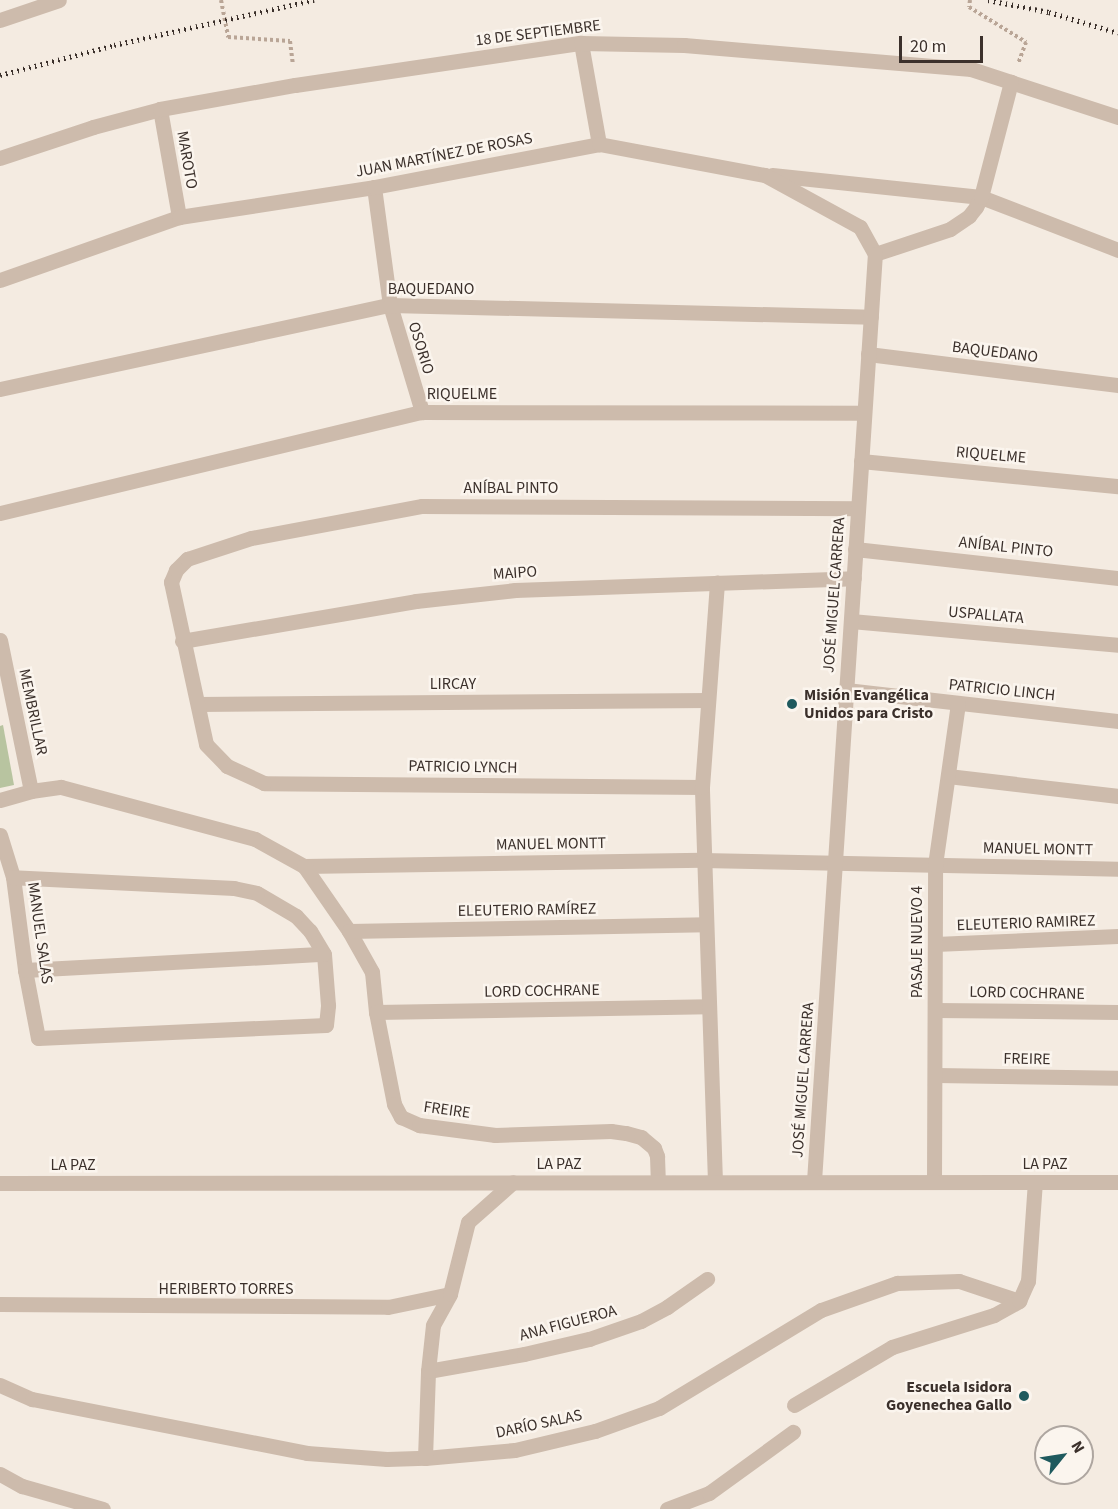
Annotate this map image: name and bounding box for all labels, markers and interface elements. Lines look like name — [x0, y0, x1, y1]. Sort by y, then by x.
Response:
street label: 18 DE SEPTIEMBRE — [474, 16, 602, 50]
scale bar — [902, 24, 986, 62]
text: 20 m — [910, 34, 946, 59]
street label: JUAN MARTÍNEZ DE ROSAS — [354, 128, 534, 182]
street label: MAROTO — [172, 130, 202, 190]
street label: BAQUEDANO — [388, 279, 474, 299]
street label: OSORIO — [404, 320, 438, 376]
street label: BAQUEDANO — [951, 337, 1039, 367]
street label: RIQUELME — [427, 384, 497, 404]
street label: RIQUELME — [955, 442, 1027, 468]
street label: ANÍBAL PINTO — [464, 478, 558, 498]
street label: JOSÉ MIGUEL CARRERA — [819, 516, 849, 674]
street label: ANÍBAL PINTO — [958, 533, 1054, 561]
street label: MAIPO — [492, 562, 538, 584]
street label: USPALLATA — [947, 602, 1025, 628]
street label: MEMBRILLAR — [14, 667, 52, 757]
street label: LIRCAY — [430, 674, 476, 694]
street label: PATRICIO LINCH — [948, 675, 1056, 705]
place label: Misión Evangélica Unidos para Cristo — [804, 685, 933, 723]
marker: Misión Evangélica Unidos para Cristo — [785, 697, 799, 711]
street label: PATRICIO LYNCH — [408, 756, 518, 778]
street label: MANUEL MONTT — [496, 833, 606, 855]
street label: MANUEL MONTT — [983, 838, 1093, 860]
street label: MANUEL SALAS — [23, 881, 57, 985]
street label: PASAJE NUEVO 4 — [907, 886, 927, 998]
street label: ELEUTERIO RAMÍREZ — [457, 899, 597, 921]
street label: ELEUTERIO RAMIREZ — [956, 911, 1096, 935]
street label: LORD COCHRANE — [484, 980, 600, 1002]
street label: LORD COCHRANE — [969, 982, 1085, 1004]
street label: JOSÉ MIGUEL CARRERA — [788, 1001, 818, 1159]
street label: FREIRE — [1003, 1049, 1051, 1069]
street label: FREIRE — [422, 1097, 472, 1123]
street label: LA PAZ — [536, 1154, 582, 1174]
street label: LA PAZ — [1022, 1154, 1068, 1174]
street label: LA PAZ — [50, 1155, 96, 1175]
street label: HERIBERTO TORRES — [159, 1279, 293, 1299]
street label: ANA FIGUEROA — [517, 1301, 619, 1345]
place label: Escuela Isidora Goyenechea Gallo — [886, 1377, 1012, 1415]
marker: Escuela Isidora Goyenechea Gallo — [1017, 1389, 1031, 1403]
street label: DARÍO SALAS — [494, 1405, 584, 1443]
north arrow — [1034, 1425, 1094, 1485]
text: N — [1066, 1437, 1090, 1457]

